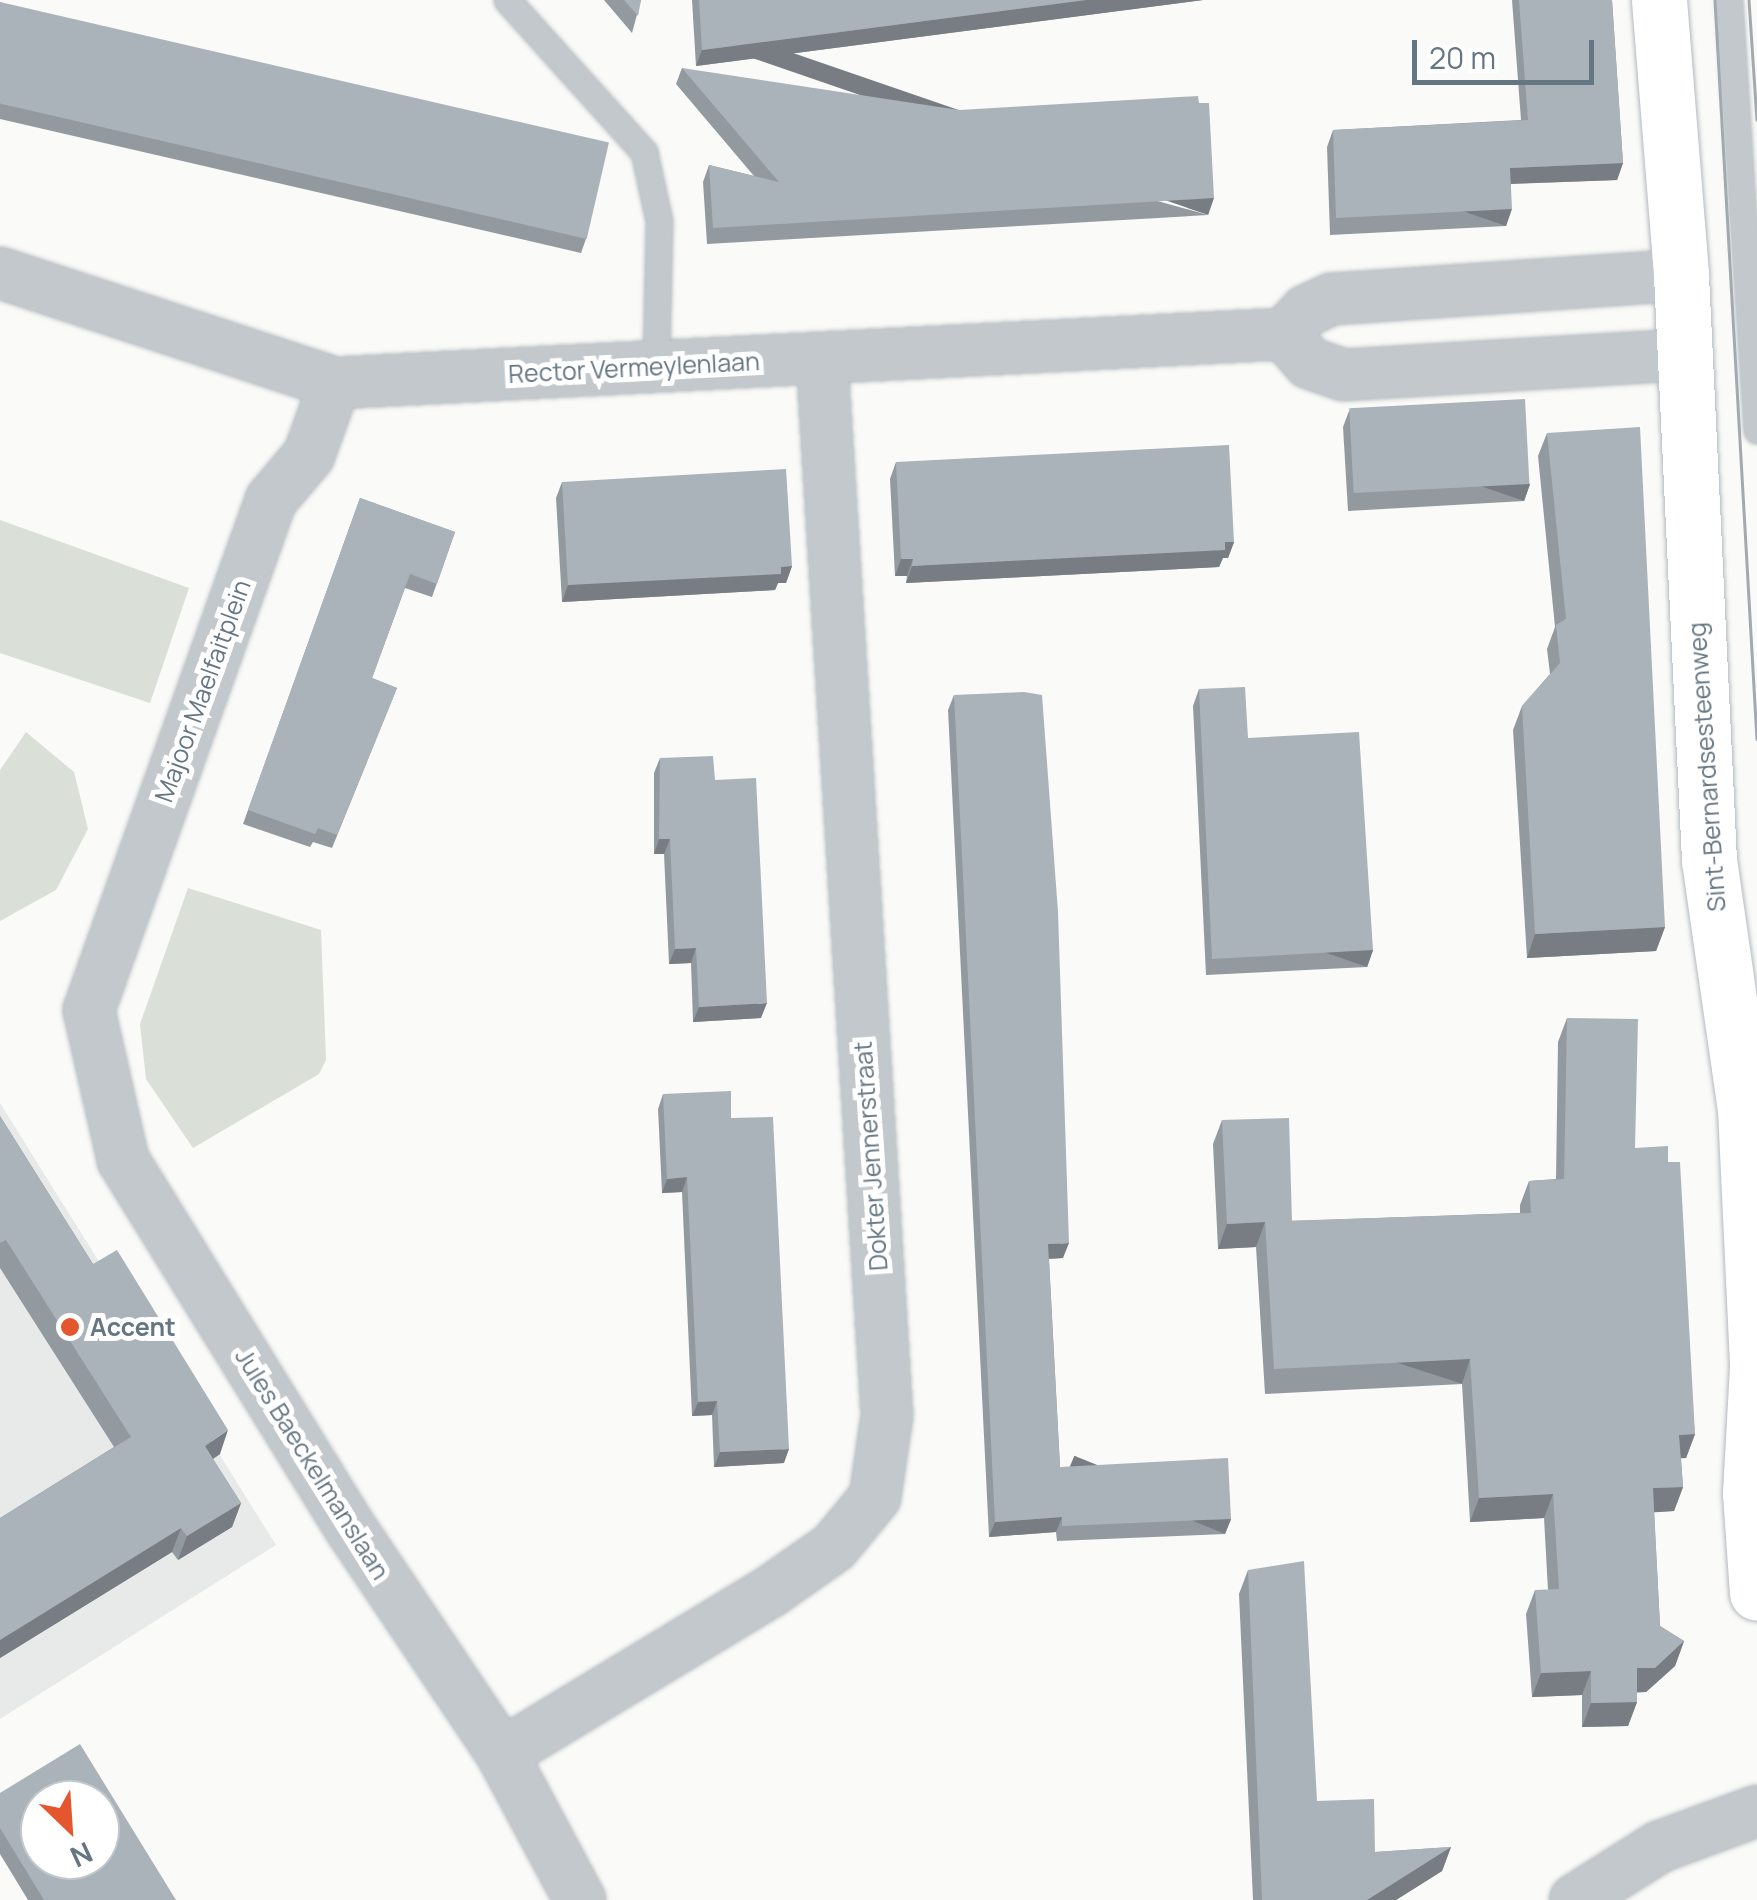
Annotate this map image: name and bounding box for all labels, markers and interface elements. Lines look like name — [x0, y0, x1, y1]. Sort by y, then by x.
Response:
scale bar — [1417, 20, 1600, 82]
text: 20 m — [1429, 37, 1496, 78]
street label: Rector Vermeylenlaan — [507, 346, 761, 390]
street label: Majoor Maelfaitplein — [149, 576, 257, 806]
street label: Sint-Bernardsesteenweg — [1682, 621, 1732, 913]
street label: Dokter Jennerstraat — [848, 1040, 894, 1272]
place label: Accent — [90, 1312, 176, 1342]
marker: Accent — [59, 1316, 81, 1338]
street label: Jules Baeckelmanslaan — [229, 1343, 395, 1585]
north arrow — [20, 1780, 120, 1880]
text: N — [65, 1834, 99, 1877]

